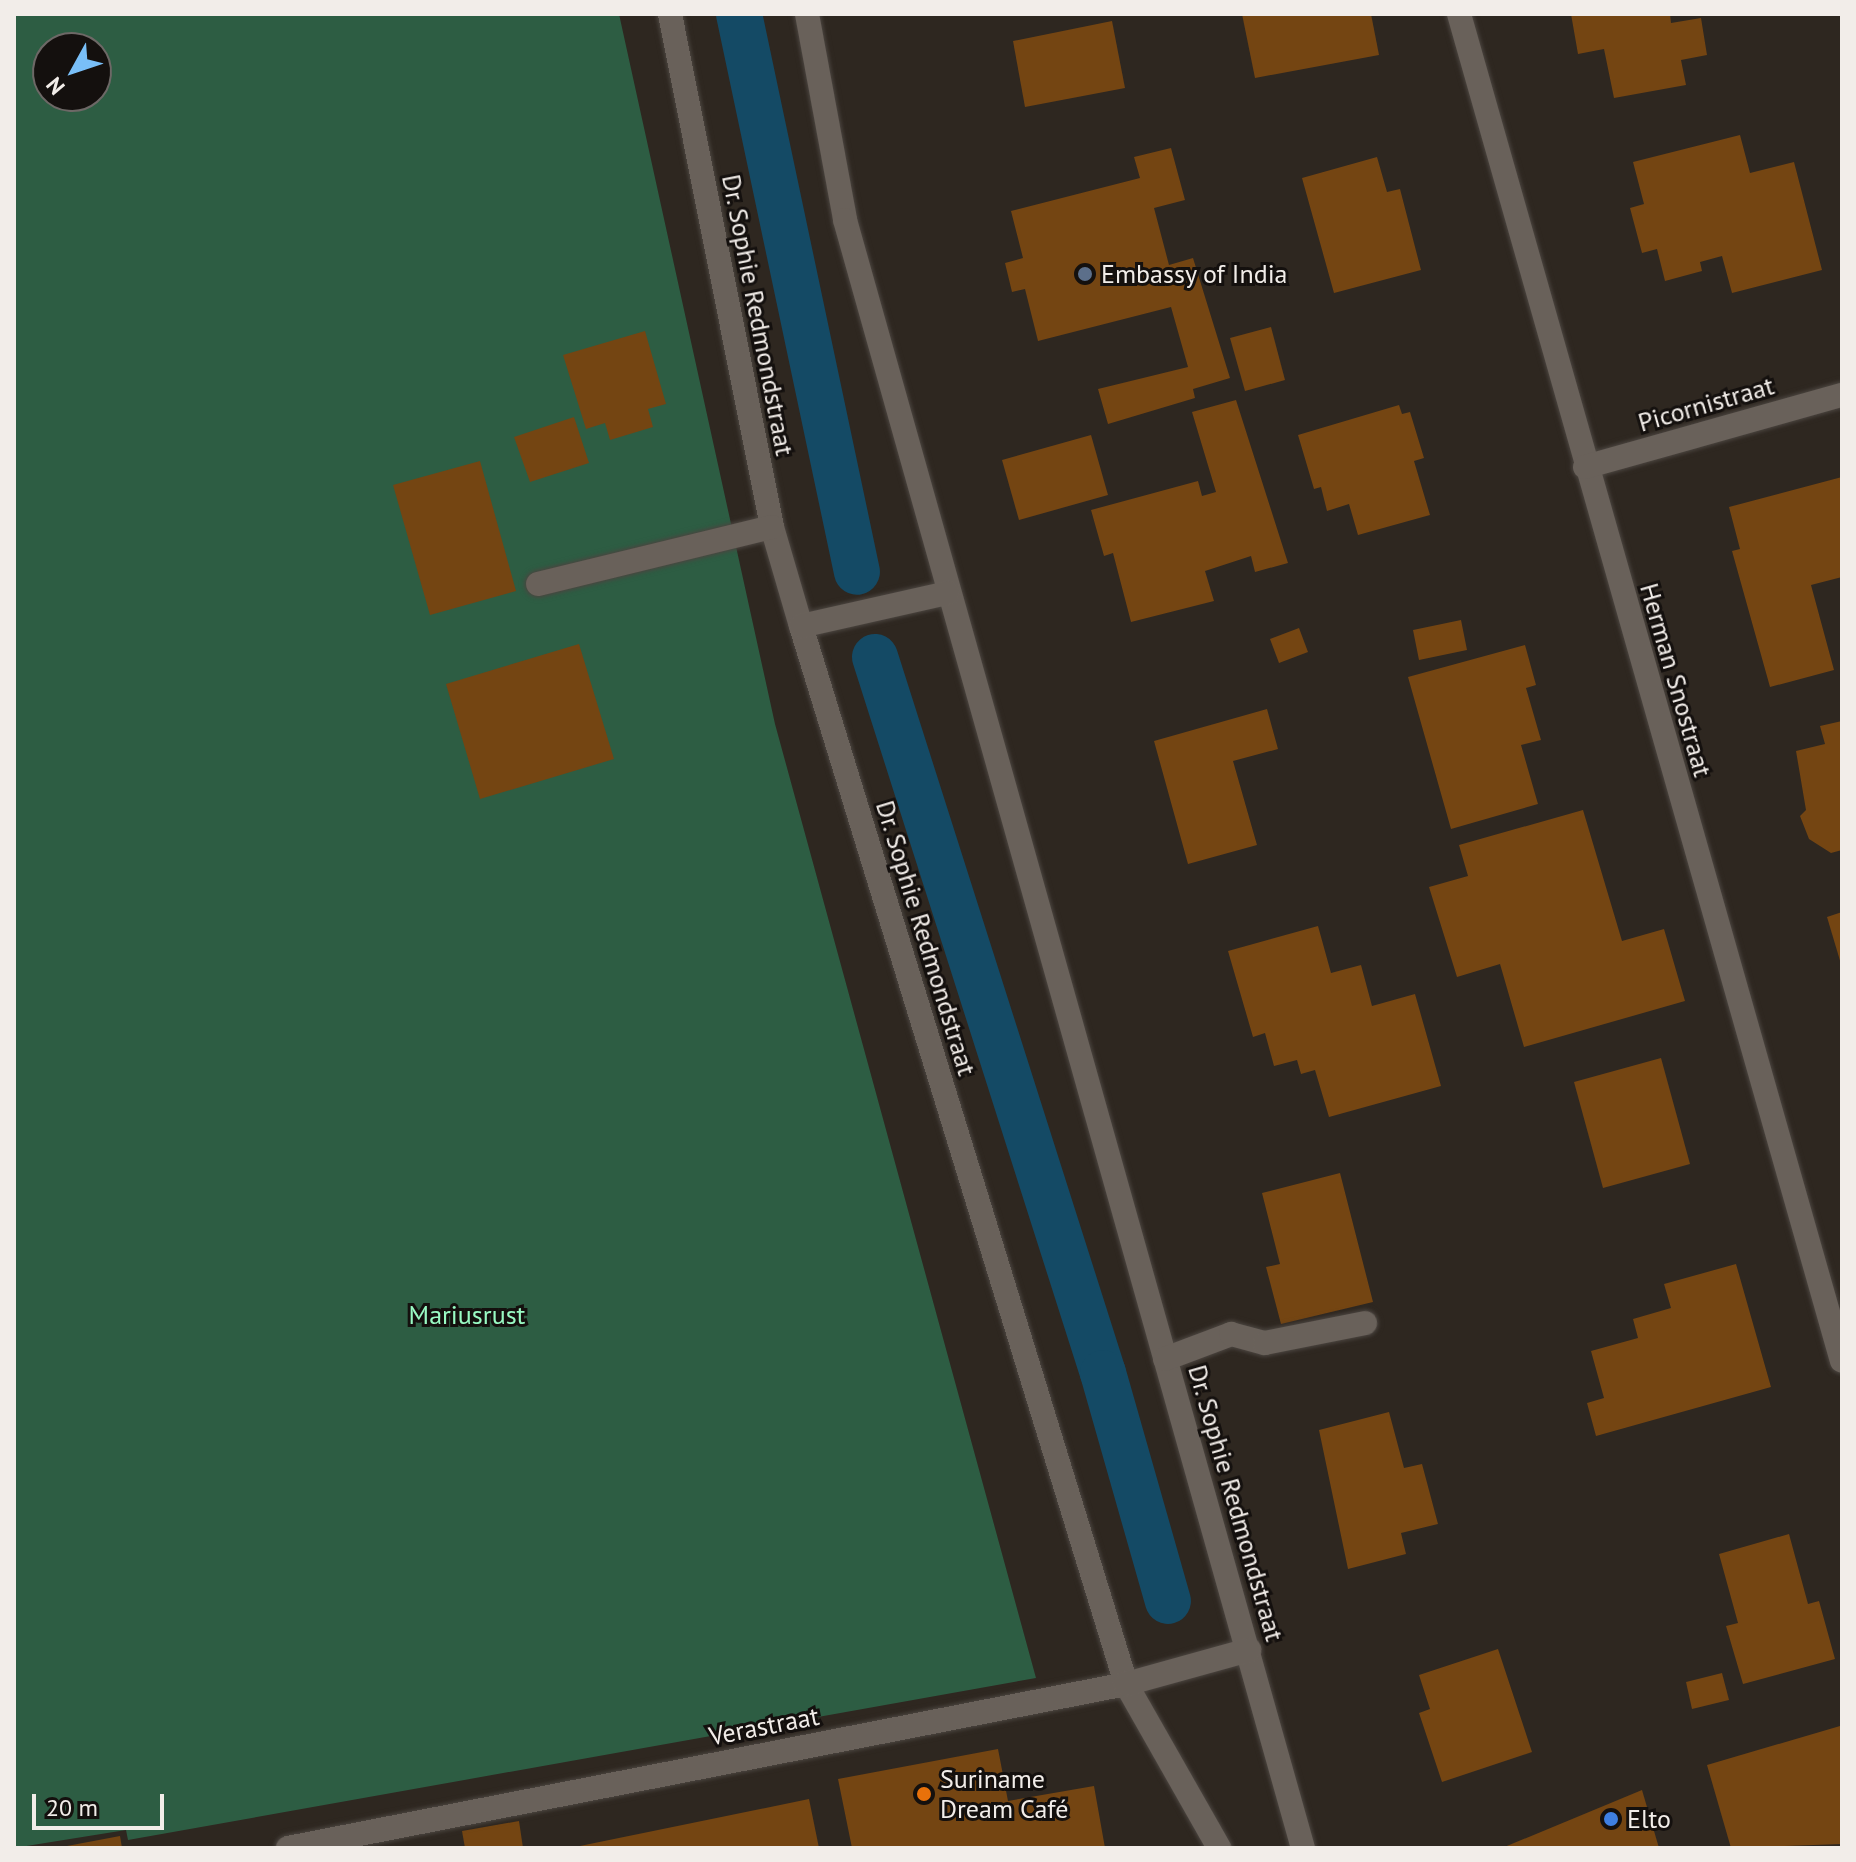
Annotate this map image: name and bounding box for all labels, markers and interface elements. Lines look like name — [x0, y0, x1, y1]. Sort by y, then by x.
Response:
north arrow — [32, 32, 112, 112]
text: N — [40, 72, 71, 101]
street label: Dr. Sophie Redmondstraat — [715, 171, 801, 459]
place label: Embassy of India — [1101, 258, 1288, 290]
marker: Embassy of India — [1076, 265, 1094, 283]
street label: Picornistraat — [1635, 370, 1777, 438]
street label: Herman Snostraat — [1633, 580, 1719, 780]
street label: Dr. Sophie Redmondstraat — [869, 796, 983, 1080]
park label: Mariusrust — [409, 1299, 525, 1331]
street label: Dr. Sophie Redmondstraat — [1181, 1360, 1291, 1646]
street label: Verastraat — [706, 1700, 822, 1752]
place label: Suriname Dream Café — [940, 1763, 1069, 1824]
scale bar — [36, 1778, 168, 1828]
marker: Suriname Dream Café — [915, 1785, 933, 1803]
text: 20 m — [46, 1792, 98, 1823]
place label: Elto — [1627, 1803, 1671, 1835]
marker: Elto — [1602, 1810, 1620, 1828]

